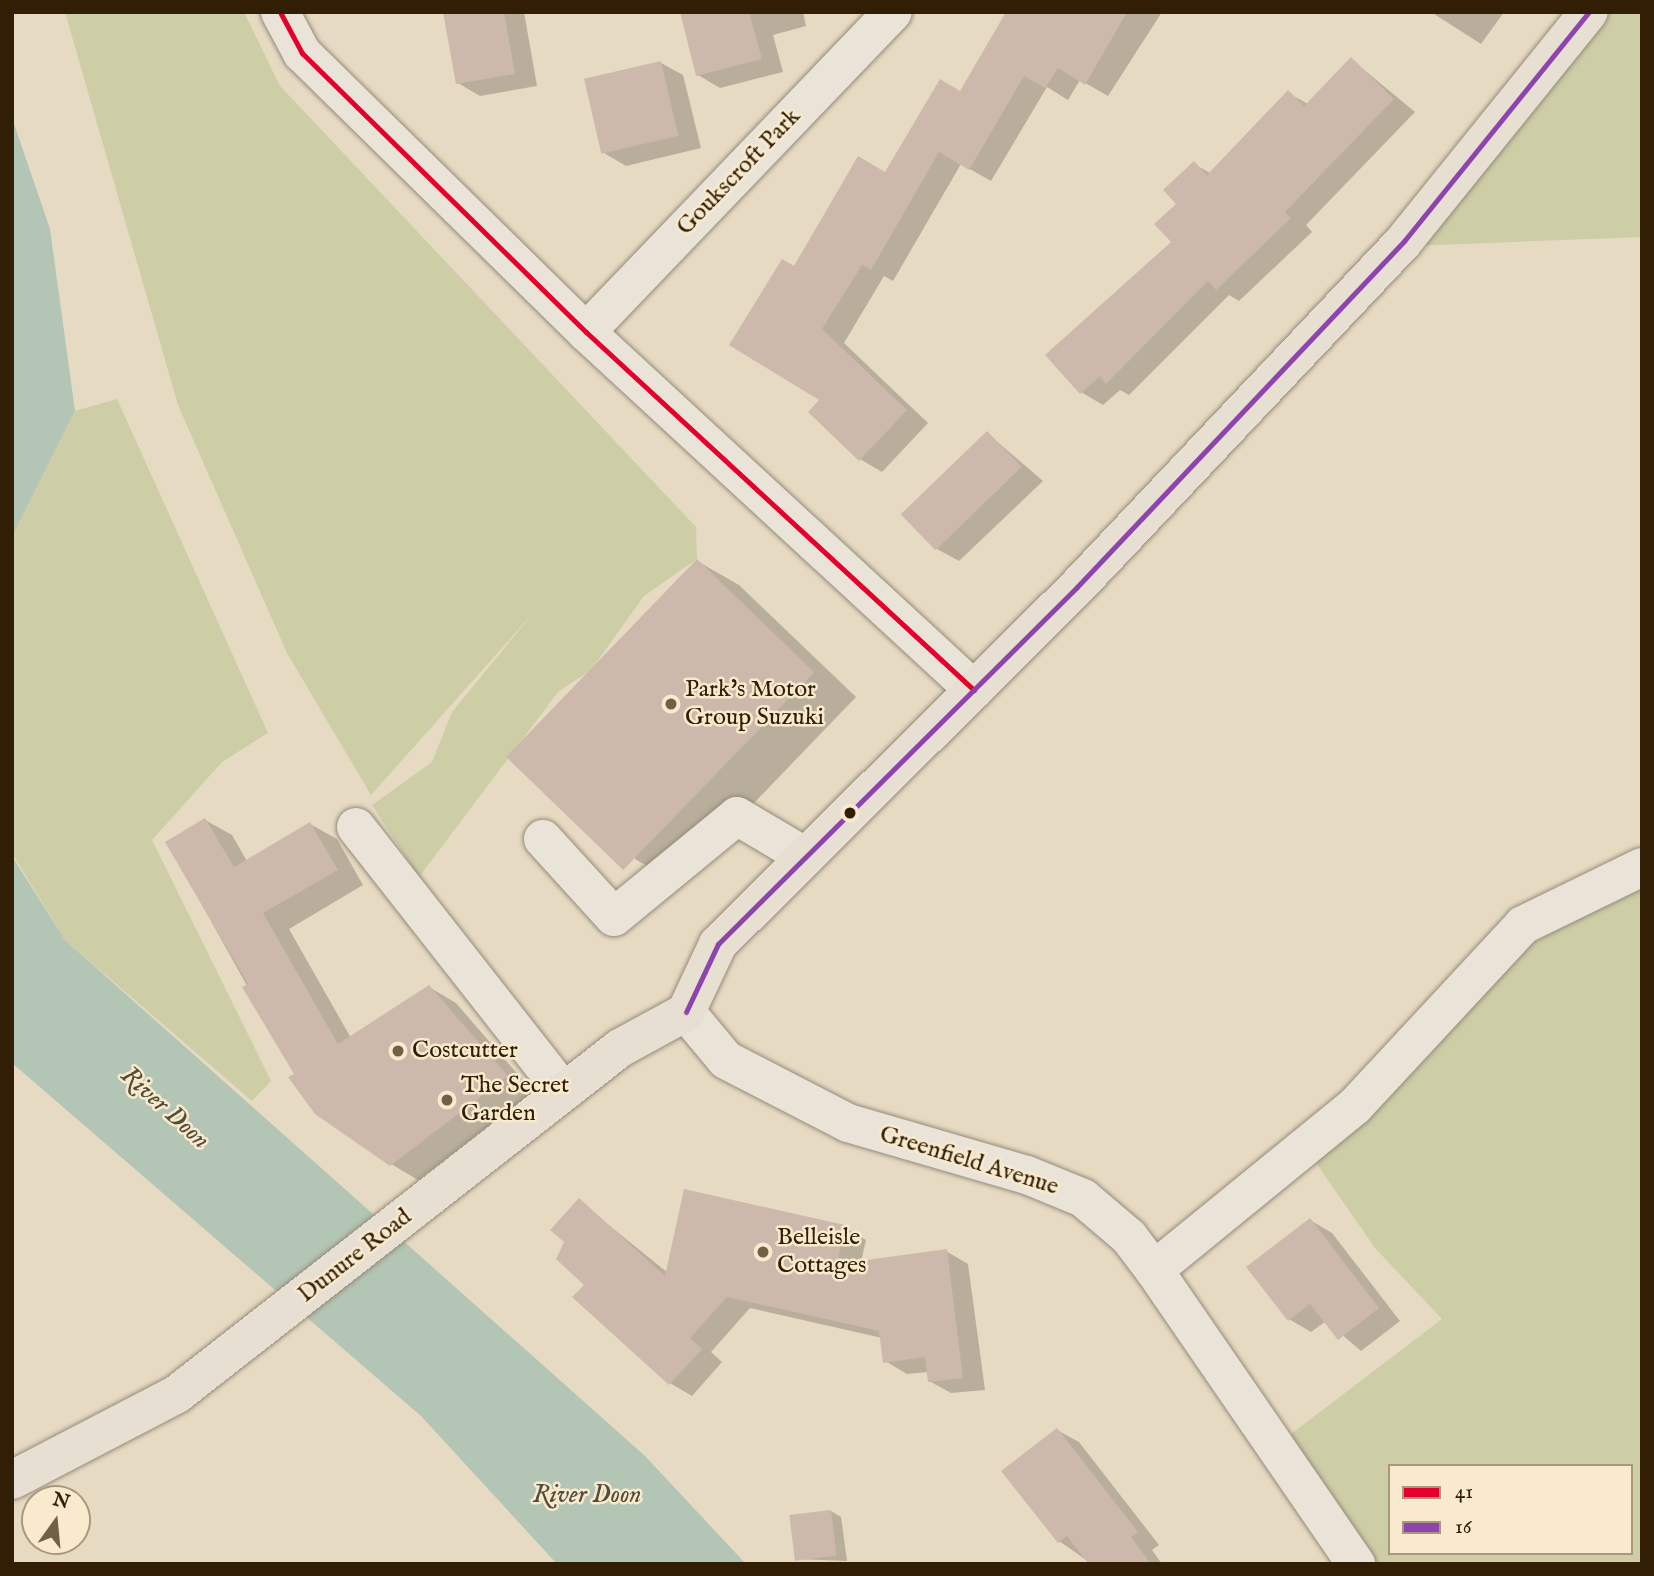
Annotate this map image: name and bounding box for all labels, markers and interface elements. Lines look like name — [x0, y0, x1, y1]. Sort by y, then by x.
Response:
street label: Goukscroft Park — [671, 102, 807, 242]
place label: Park's Motor Group Suzuki — [685, 676, 824, 732]
marker: Park's Motor Group Suzuki — [663, 696, 679, 712]
unlabelled marker — [843, 806, 857, 820]
place label: Costcutter — [412, 1037, 518, 1065]
marker: Costcutter — [390, 1043, 406, 1059]
water label: River Doon — [114, 1060, 216, 1156]
place label: The Secret Garden — [461, 1072, 569, 1128]
marker: The Secret Garden — [439, 1092, 455, 1108]
street label: Greenfield Avenue — [876, 1120, 1062, 1202]
street label: Dunure Road — [293, 1203, 417, 1309]
place label: Belleisle Cottages — [777, 1224, 866, 1280]
marker: Belleisle Cottages — [755, 1244, 771, 1260]
legend — [1388, 1464, 1633, 1555]
water label: River Doon — [532, 1479, 642, 1511]
text: 41 — [1455, 1479, 1473, 1506]
north arrow — [21, 1485, 91, 1555]
text: N — [50, 1488, 72, 1515]
text: 16 — [1455, 1514, 1472, 1541]

